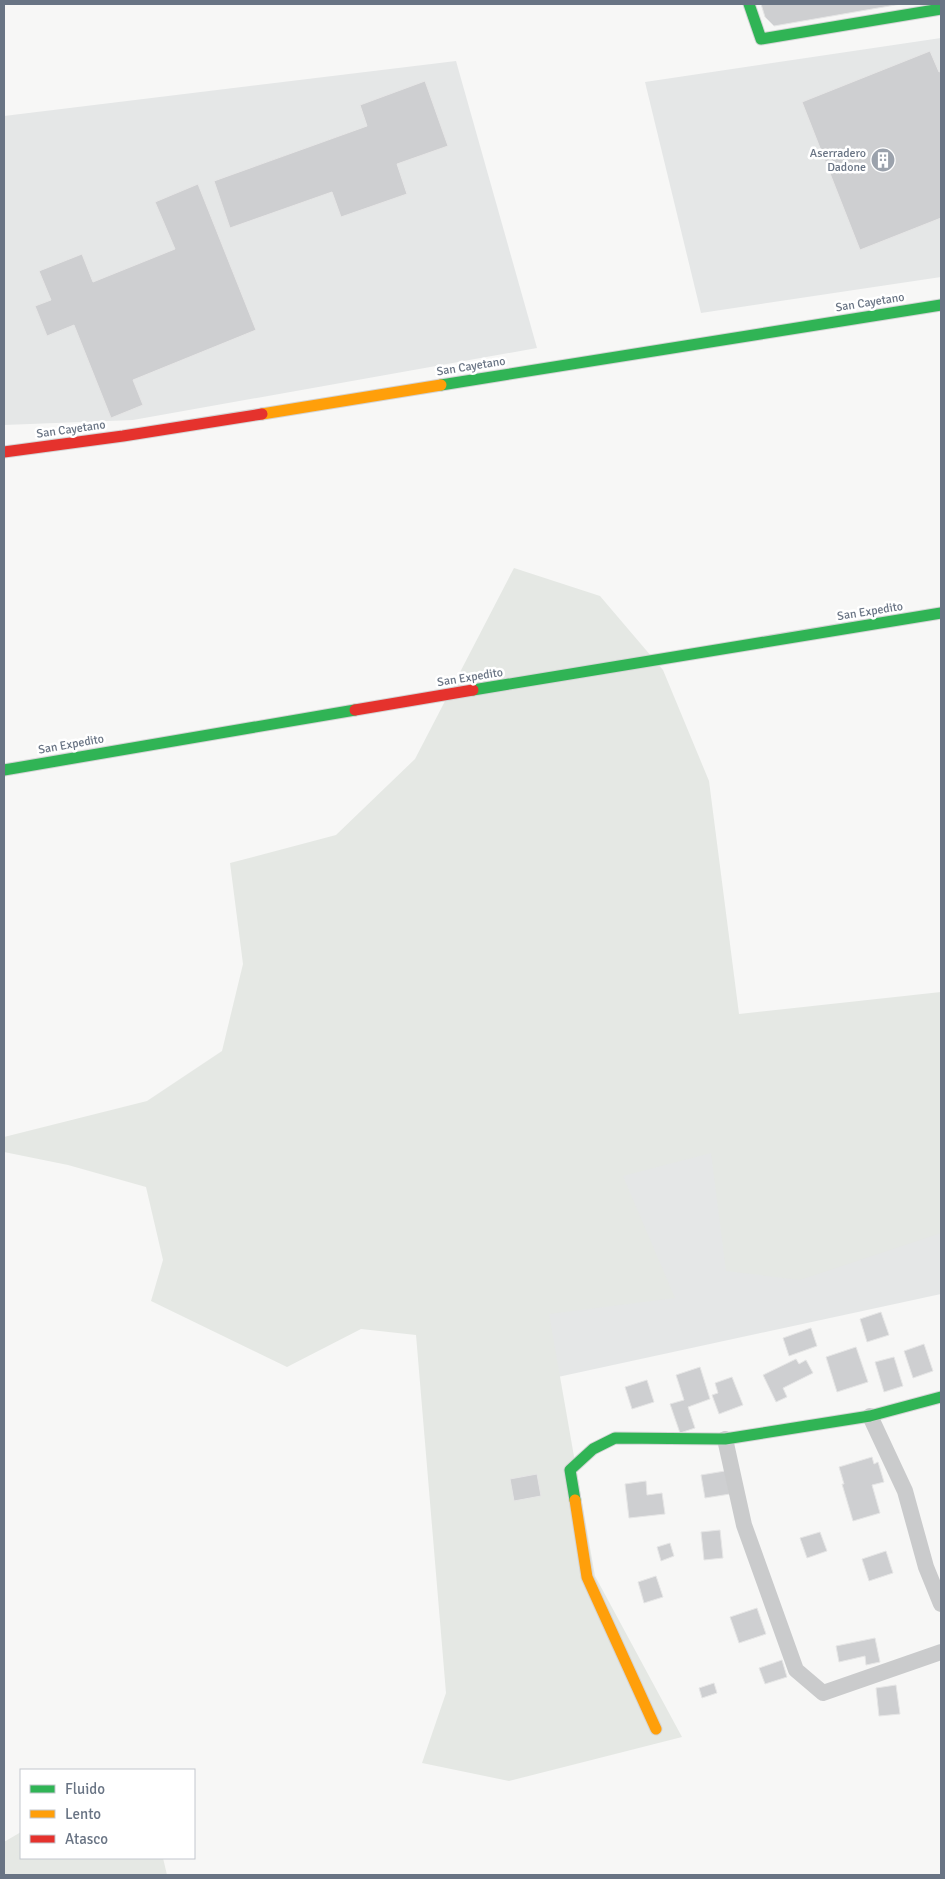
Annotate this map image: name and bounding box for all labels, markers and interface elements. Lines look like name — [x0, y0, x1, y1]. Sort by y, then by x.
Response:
place label: Aserradero Dadone — [810, 146, 866, 175]
building icon: Aserradero Dadone — [870, 147, 896, 173]
street label: San Cayetano — [835, 290, 906, 315]
street label: San Cayetano — [436, 354, 507, 379]
street label: San Cayetano — [36, 417, 107, 442]
street label: San Expedito — [836, 599, 904, 624]
street label: San Expedito — [436, 665, 504, 690]
street label: San Expedito — [37, 731, 105, 758]
legend — [20, 1769, 195, 1859]
text: Fluido — [65, 1780, 105, 1798]
text: Lento — [65, 1805, 101, 1823]
text: Atasco — [65, 1830, 108, 1848]

